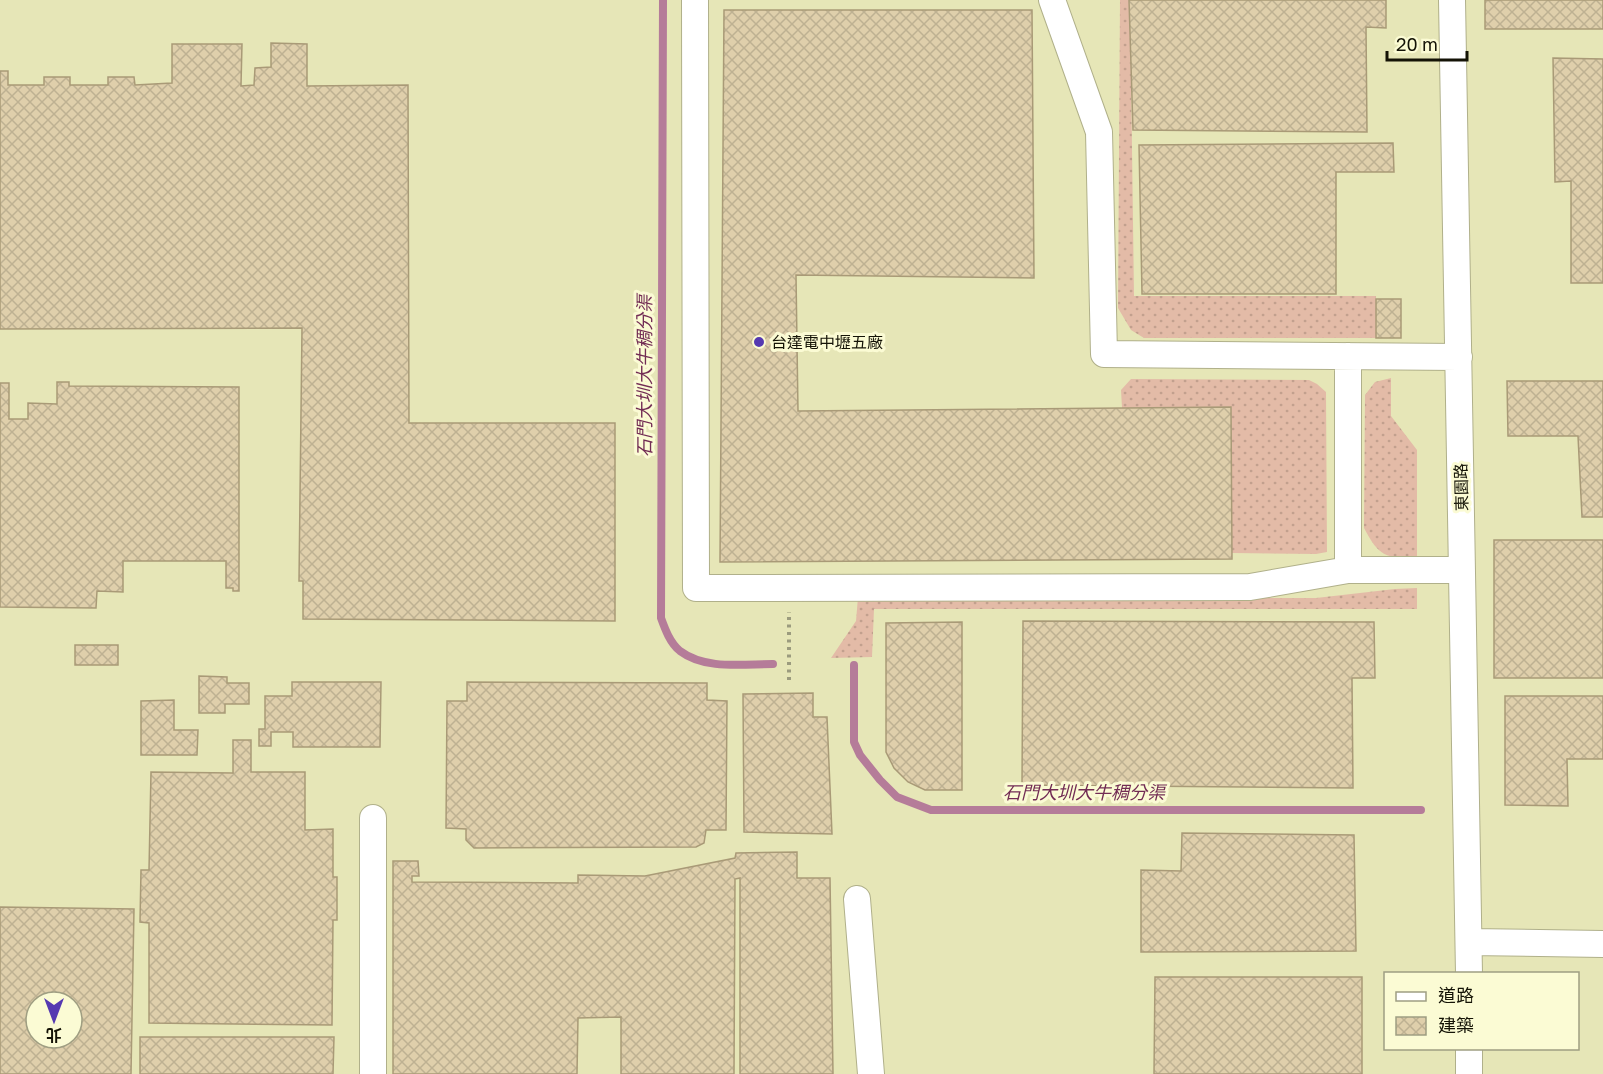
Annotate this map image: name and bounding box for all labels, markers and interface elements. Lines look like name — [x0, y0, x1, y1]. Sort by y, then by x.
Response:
scale bar — [1387, 24, 1466, 62]
text: 20 m — [1396, 33, 1438, 55]
water label: 石門大圳大牛稠分渠 — [633, 292, 655, 457]
place label: 台達電中壢五廠 — [771, 332, 883, 352]
marker: 台達電中壢五廠 — [752, 335, 766, 349]
street label: 東園路 — [1451, 463, 1471, 511]
water label: 石門大圳大牛稠分渠 — [1003, 781, 1168, 803]
legend — [1384, 972, 1579, 1050]
text: 道路 — [1438, 984, 1474, 1006]
north arrow — [24, 990, 84, 1050]
text: 建築 — [1438, 1014, 1474, 1036]
text: 北 — [46, 1025, 62, 1045]

